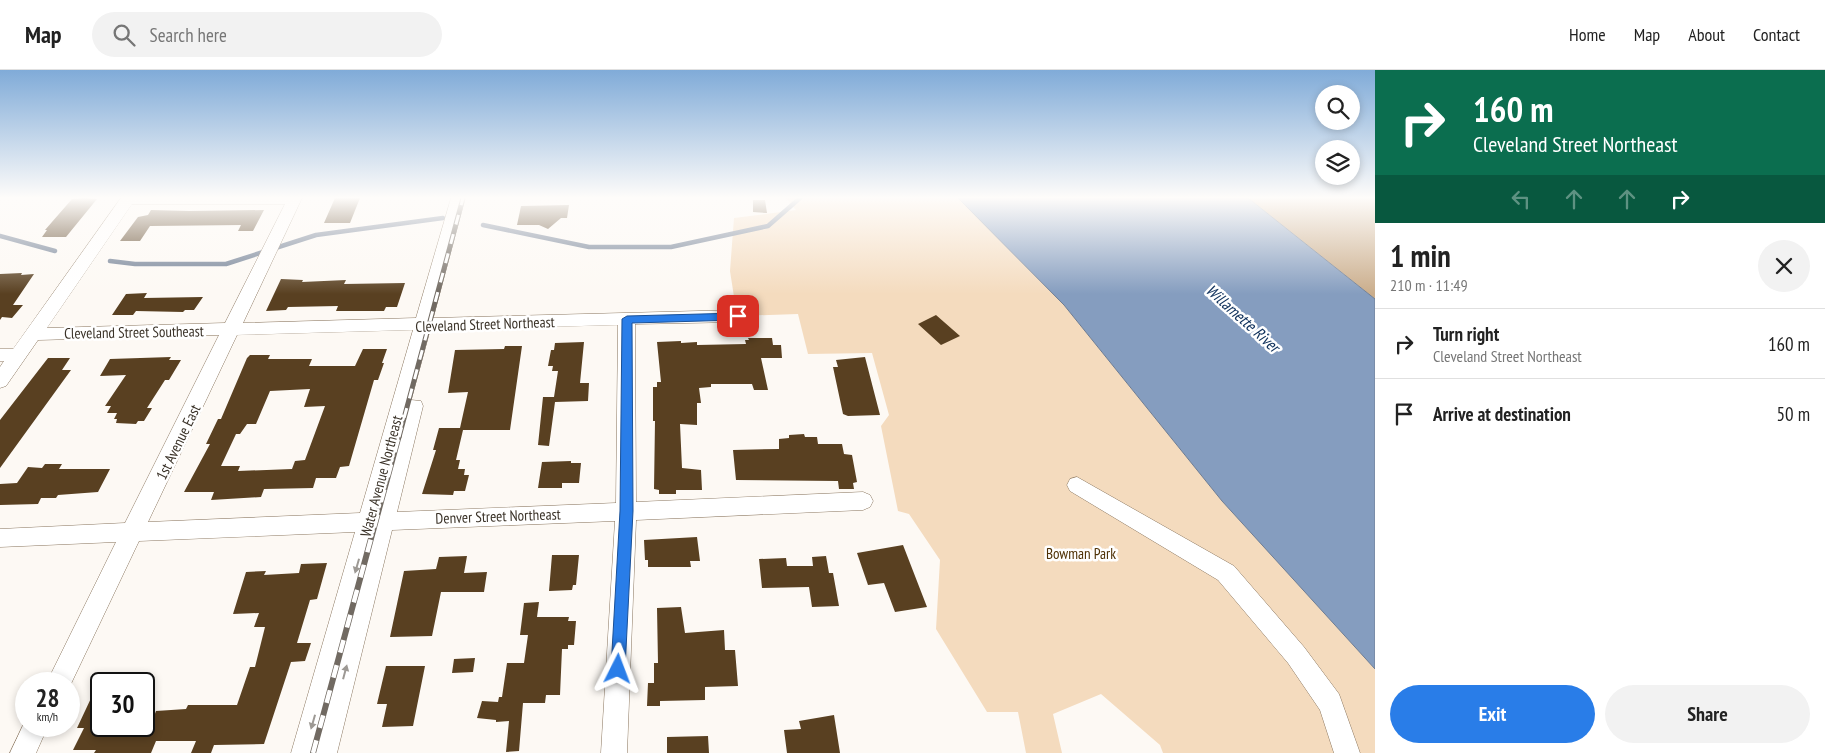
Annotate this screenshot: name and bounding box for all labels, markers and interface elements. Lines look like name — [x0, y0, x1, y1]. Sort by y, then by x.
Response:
search box — [92, 12, 442, 57]
text: Map — [25, 19, 62, 50]
icon: search — [110, 21, 138, 49]
text: Search here — [150, 23, 227, 47]
text: Home — [1569, 23, 1606, 46]
text: Map — [1634, 23, 1660, 46]
text: About — [1688, 23, 1725, 46]
text: Contact — [1753, 23, 1800, 46]
map controls — [1315, 85, 1360, 185]
button: search — [1315, 85, 1360, 130]
text: 160 m — [1473, 86, 1554, 132]
icon: right — [1390, 90, 1455, 155]
text: Cleveland Street Northeast — [1473, 130, 1678, 158]
button: layers — [1315, 140, 1360, 185]
icon: left — [1507, 185, 1535, 213]
icon: ahead — [1560, 185, 1588, 213]
icon: ahead — [1613, 185, 1641, 213]
icon: right — [1666, 185, 1694, 213]
text: 1 min — [1390, 236, 1451, 275]
button: close — [1758, 240, 1810, 292]
text: 210 m · 11:49 — [1390, 275, 1468, 295]
water label: Willamette River — [1202, 280, 1286, 358]
pin — [717, 295, 759, 337]
icon: arrive — [724, 302, 752, 330]
street label: Cleveland Street Northeast — [415, 312, 555, 336]
street label: Cleveland Street Southeast — [64, 321, 204, 343]
text: Turn right — [1433, 322, 1499, 346]
icon: right — [1390, 330, 1418, 358]
text: 160 m — [1768, 332, 1810, 356]
text: Cleveland Street Northeast — [1433, 346, 1582, 366]
icon: arrive — [1390, 400, 1418, 428]
street label: 1st Avenue East — [152, 401, 204, 483]
text: Arrive at destination — [1433, 402, 1571, 426]
text: 50 m — [1777, 402, 1810, 426]
street label: Water Avenue Northeast — [356, 413, 406, 539]
street label: Denver Street Northeast — [435, 504, 561, 528]
park label: Bowman Park — [1046, 544, 1116, 563]
one-way arrow — [352, 558, 360, 573]
position arrow — [591, 642, 643, 694]
one-way arrow — [341, 664, 349, 679]
speed limit sign: 30 — [90, 672, 155, 737]
text: 28 — [36, 682, 59, 714]
button: Exit — [1390, 685, 1595, 743]
button: Share — [1605, 685, 1810, 743]
text: km/h — [37, 709, 58, 724]
one-way arrow — [309, 715, 317, 730]

